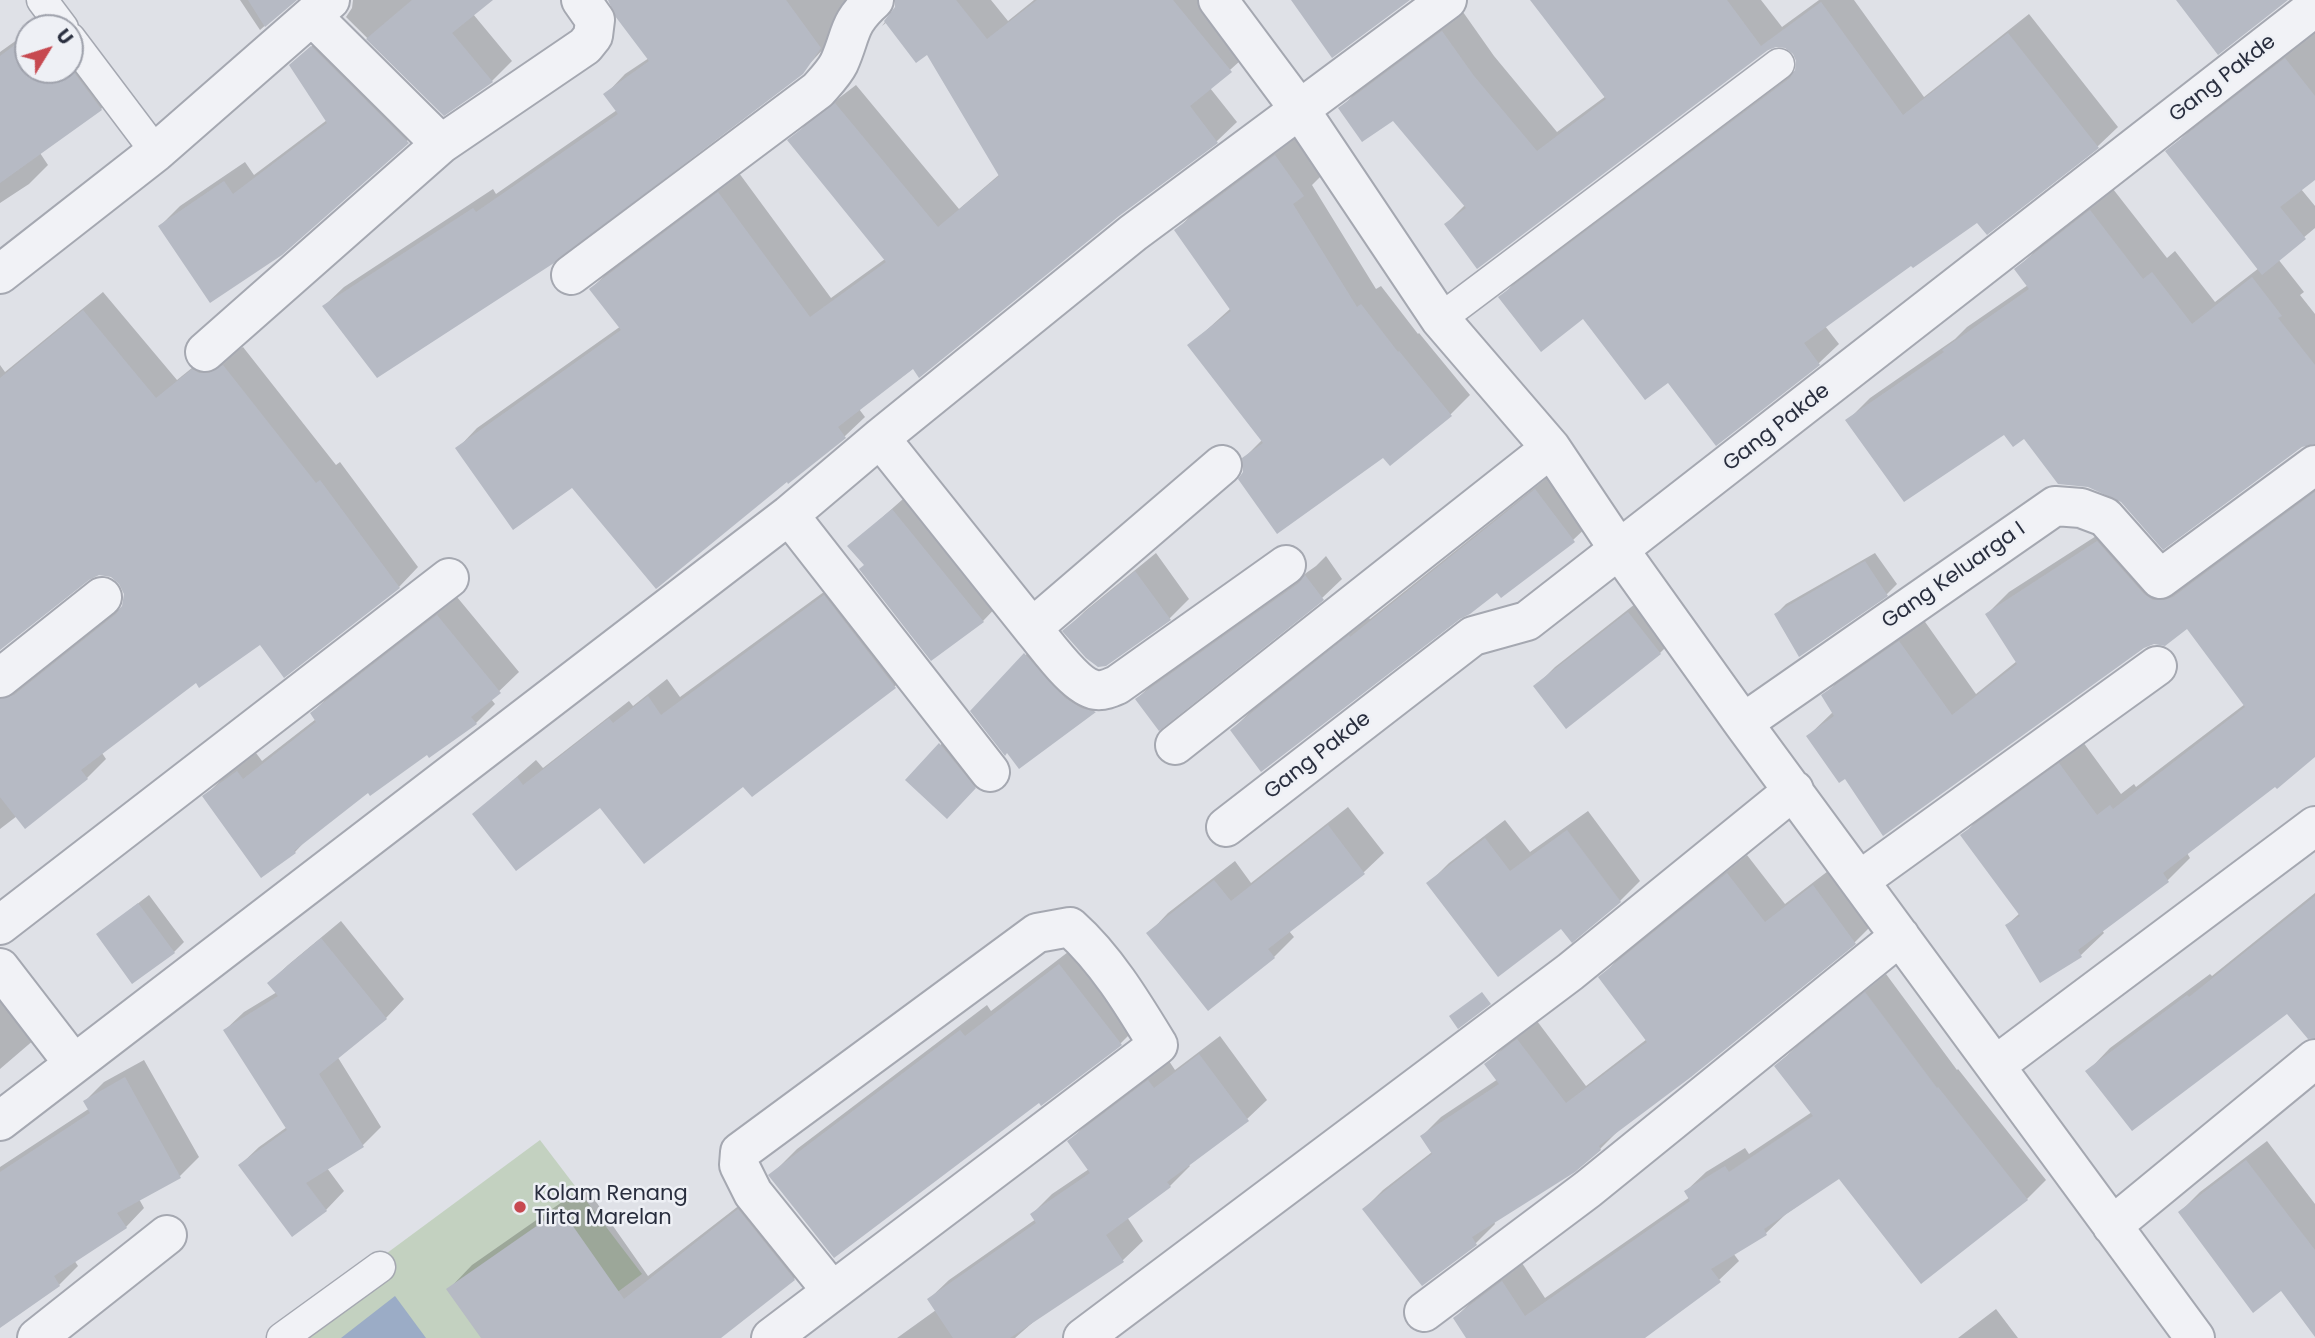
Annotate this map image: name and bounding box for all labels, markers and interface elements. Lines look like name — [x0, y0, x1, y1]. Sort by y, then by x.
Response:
north arrow — [14, 14, 84, 84]
text: U — [50, 23, 79, 51]
street label: Gang Pakde — [2165, 30, 2281, 128]
street label: Gang Pakde — [1719, 379, 1835, 477]
street label: Gang Keluarga I — [1877, 517, 2031, 635]
street label: Gang Pakde — [1260, 707, 1376, 805]
place label: Kolam Renang Tirta Marelan — [534, 1182, 688, 1232]
marker: Kolam Renang Tirta Marelan — [512, 1199, 528, 1215]

